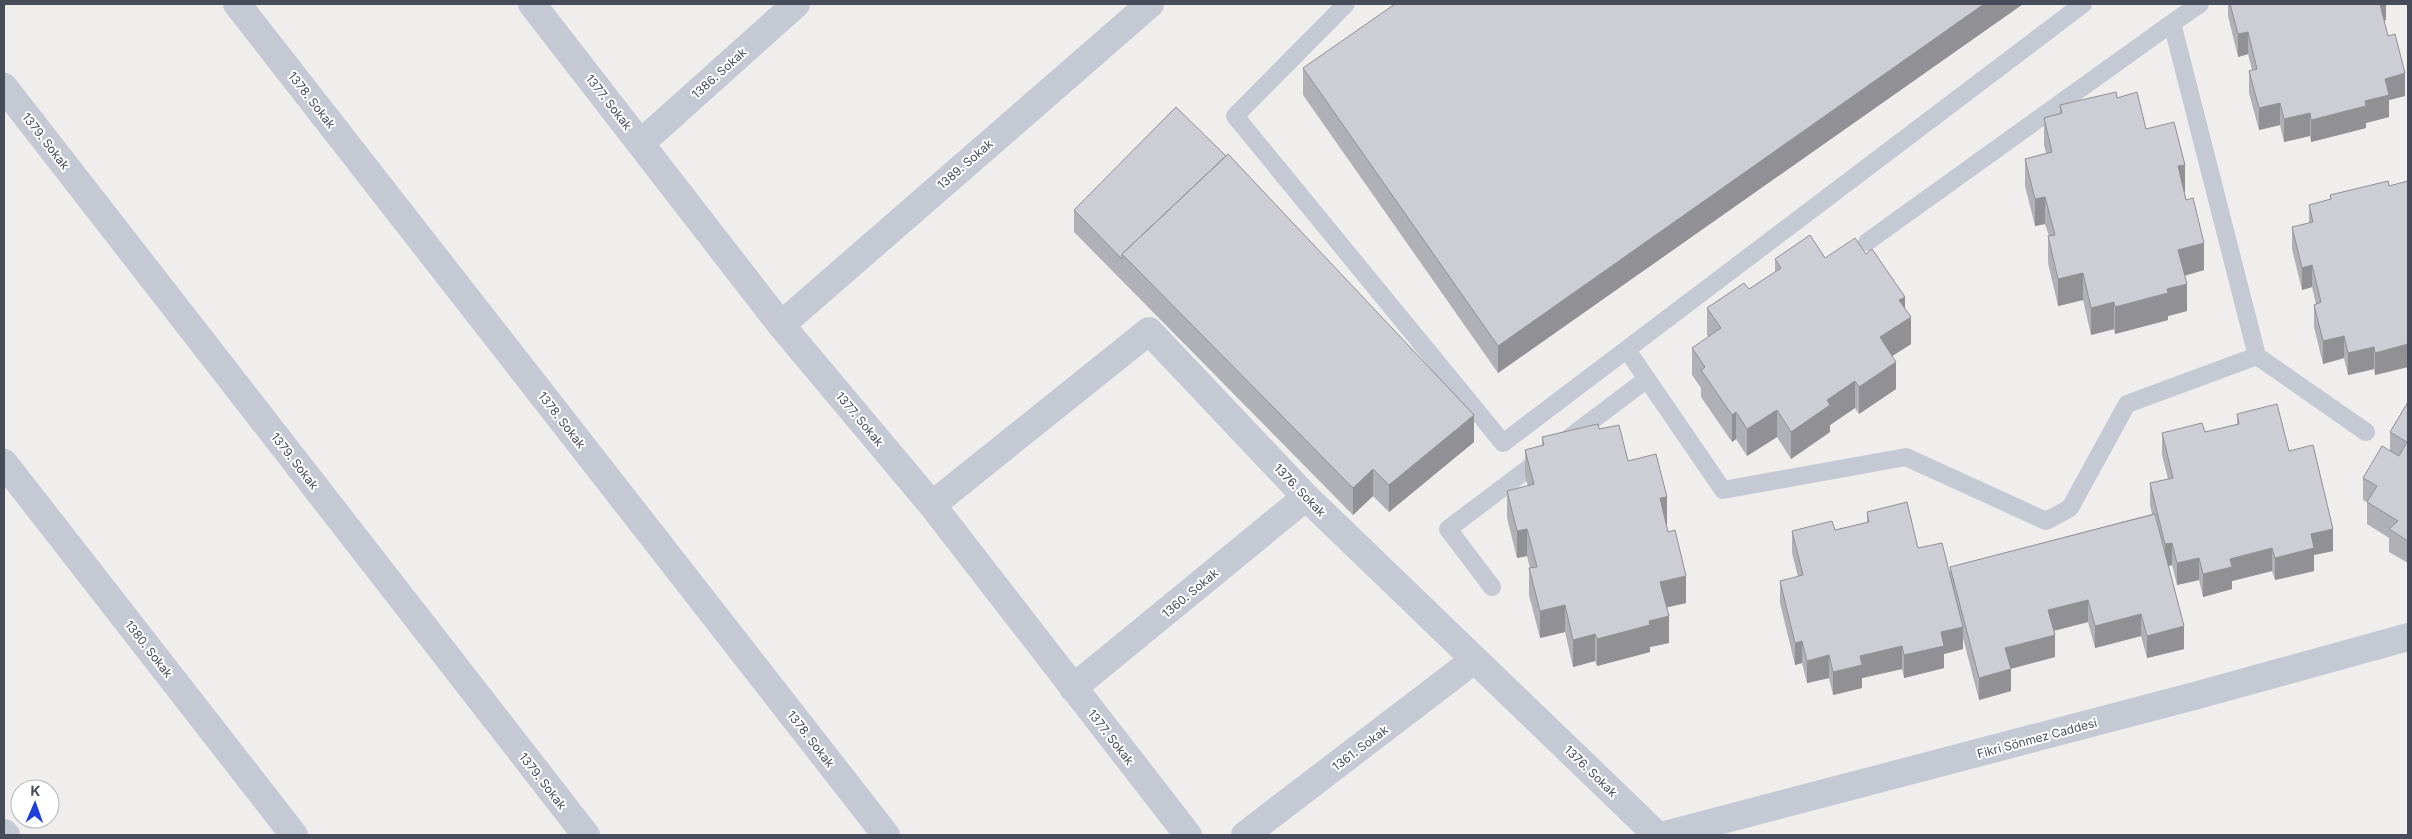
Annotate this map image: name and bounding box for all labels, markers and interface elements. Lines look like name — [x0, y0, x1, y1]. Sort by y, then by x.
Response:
street label: 1386. Sokak — [689, 44, 750, 101]
street label: 1378. Sokak — [285, 69, 339, 132]
street label: 1377. Sokak — [583, 71, 636, 133]
street label: 1379. Sokak — [19, 110, 73, 173]
street label: 1389. Sokak — [934, 136, 996, 192]
street label: 1378. Sokak — [535, 389, 589, 452]
street label: 1377. Sokak — [833, 389, 887, 450]
street label: 1379. Sokak — [268, 430, 322, 493]
street label: 1376. Sokak — [1271, 460, 1329, 520]
street label: 1360. Sokak — [1159, 565, 1221, 621]
street label: 1380. Sokak — [122, 617, 176, 681]
street label: 1377. Sokak — [1085, 706, 1138, 768]
street label: 1378. Sokak — [784, 708, 838, 771]
street label: Fikri Sönmez Caddesi — [1975, 715, 2099, 761]
street label: 1361. Sokak — [1329, 722, 1391, 774]
street label: 1376. Sokak — [1561, 742, 1621, 800]
street label: 1379. Sokak — [516, 750, 570, 813]
north arrow — [10, 779, 60, 829]
text: K — [30, 782, 41, 799]

